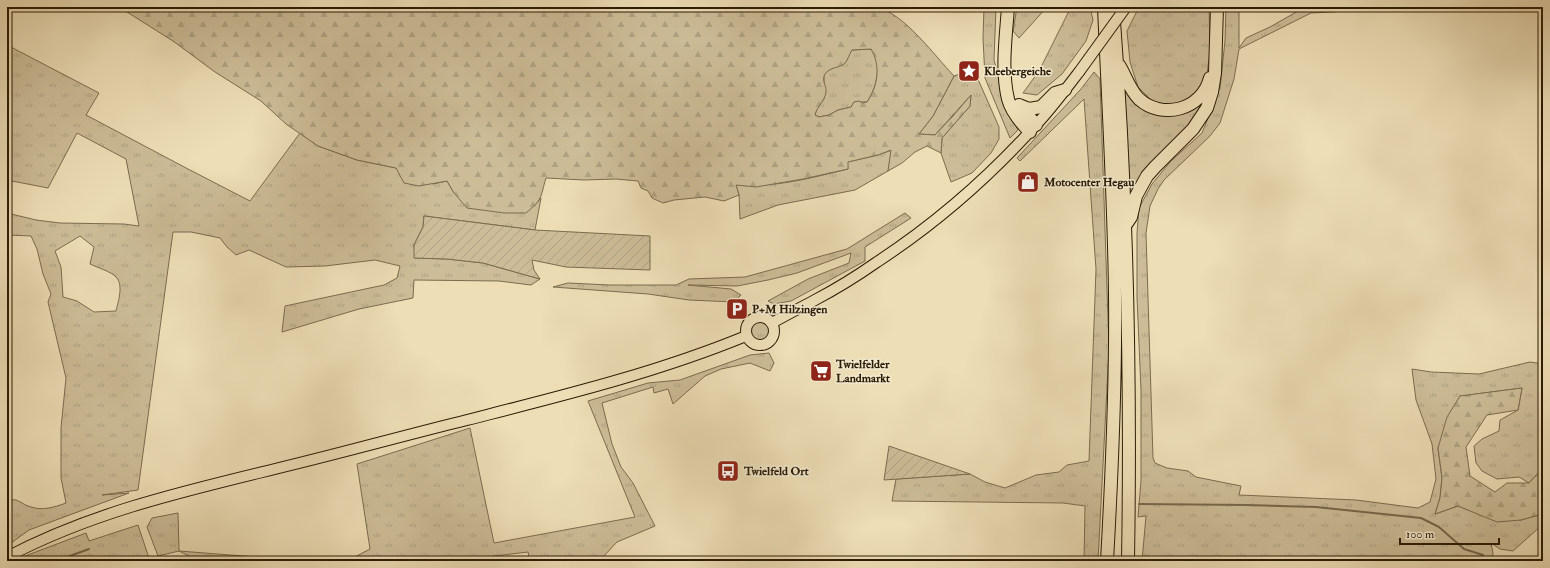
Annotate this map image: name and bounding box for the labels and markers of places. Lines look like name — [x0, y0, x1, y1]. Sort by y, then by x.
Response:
place icon: Kleebergeiche — [956, 58, 982, 84]
place label: Kleebergeiche — [984, 64, 1052, 79]
shop icon: Motocenter Hegau — [1015, 169, 1041, 195]
place label: Motocenter Hegau — [1043, 175, 1135, 190]
parking icon: P+M Hilzingen — [724, 296, 750, 322]
place label: P+M Hilzingen — [752, 302, 828, 317]
place label: Twielfelder Landmarkt — [835, 357, 890, 386]
supermarket icon: Twielfelder Landmarkt — [808, 358, 834, 384]
bus stop icon: Twielfeld Ort — [715, 458, 741, 484]
place label: Twielfeld Ort — [743, 464, 809, 479]

